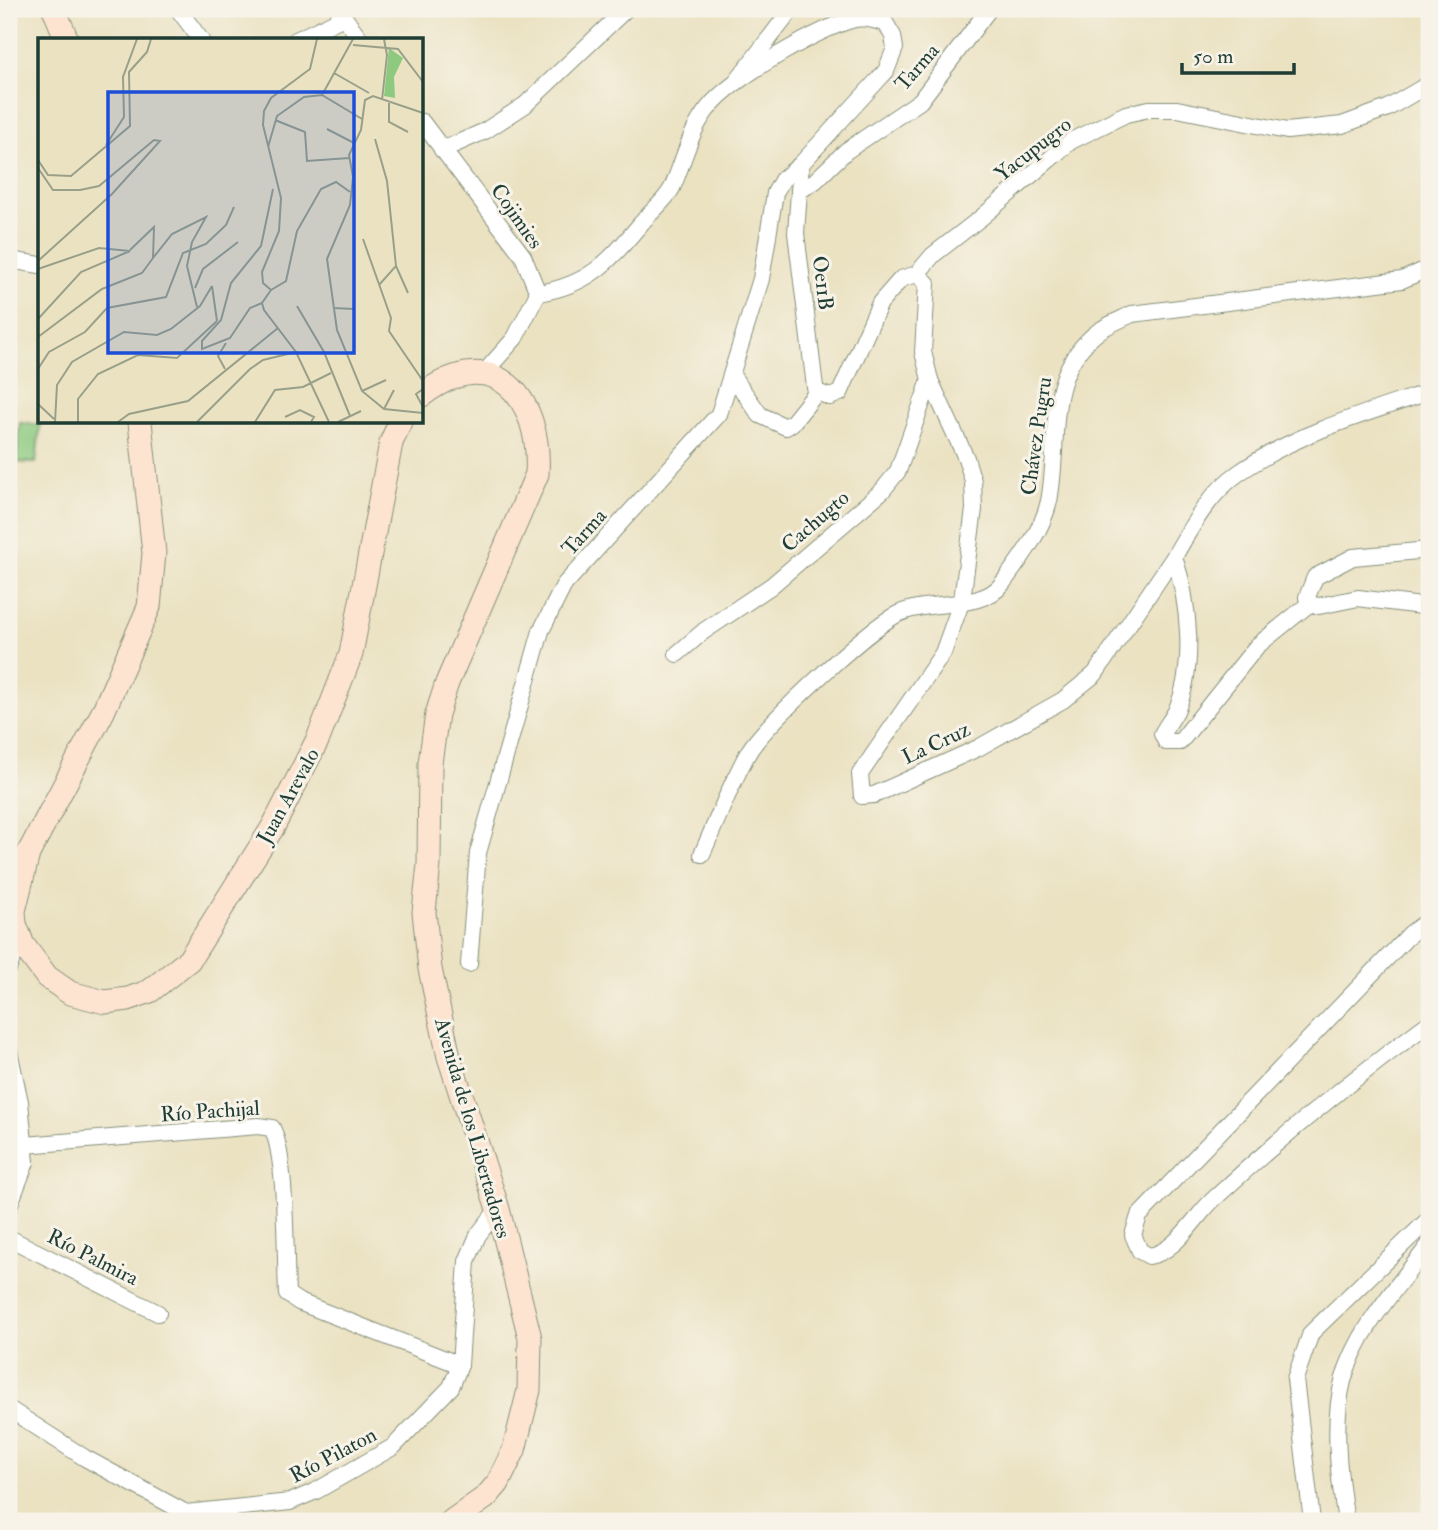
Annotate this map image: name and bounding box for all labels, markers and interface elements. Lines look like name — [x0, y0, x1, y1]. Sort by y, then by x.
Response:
scale bar — [1182, 32, 1294, 76]
inset map — [38, 38, 424, 424]
street label: Tarma — [889, 38, 946, 97]
text: 50 m — [1193, 43, 1234, 70]
street label: Yacupugro — [989, 111, 1077, 188]
street label: Cojimies — [484, 178, 549, 254]
street label: Oe11B — [806, 254, 839, 312]
street label: Chávez Pugru — [1015, 375, 1058, 497]
street label: Cachugto — [776, 485, 855, 558]
street label: Tarma — [556, 503, 613, 562]
street label: La Cruz — [898, 716, 975, 771]
street label: Juan Arevalo — [251, 743, 326, 850]
street label: Avenida de los Libertadores — [428, 1014, 517, 1241]
street label: Río Pachijal — [160, 1095, 261, 1128]
street label: Río Palmira — [42, 1223, 143, 1292]
street label: Río Pilaton — [285, 1421, 381, 1490]

